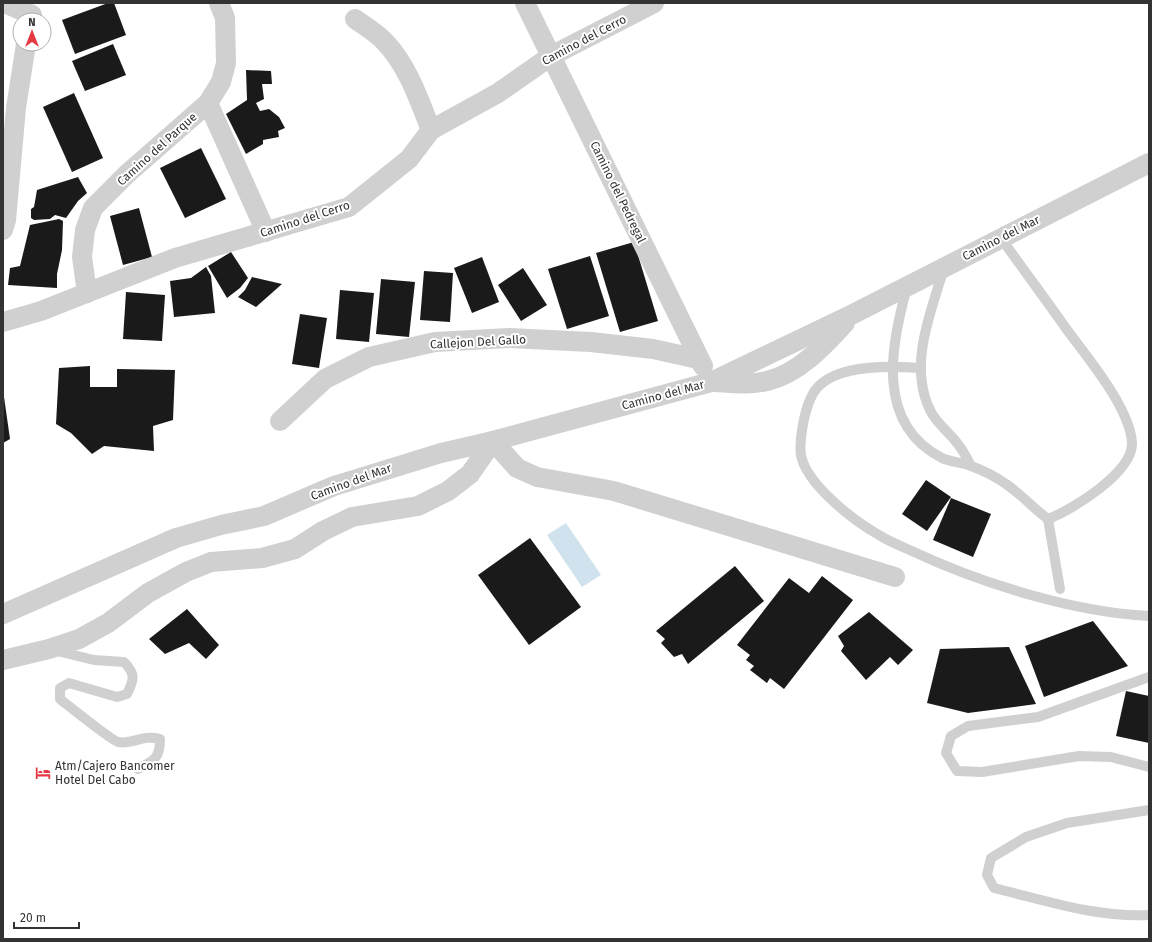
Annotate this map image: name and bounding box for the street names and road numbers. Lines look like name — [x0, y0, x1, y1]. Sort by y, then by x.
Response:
street label: Camino del Cerro — [539, 12, 629, 68]
street label: Camino del Parque — [114, 110, 200, 188]
street label: Camino del Pedregal — [587, 139, 649, 246]
street label: Camino del Cerro — [258, 198, 352, 240]
street label: Camino del Mar — [960, 212, 1042, 264]
street label: Callejon Del Gallo — [430, 332, 526, 352]
street label: Camino del Mar — [620, 377, 706, 413]
street label: Camino del Mar — [309, 461, 394, 503]

